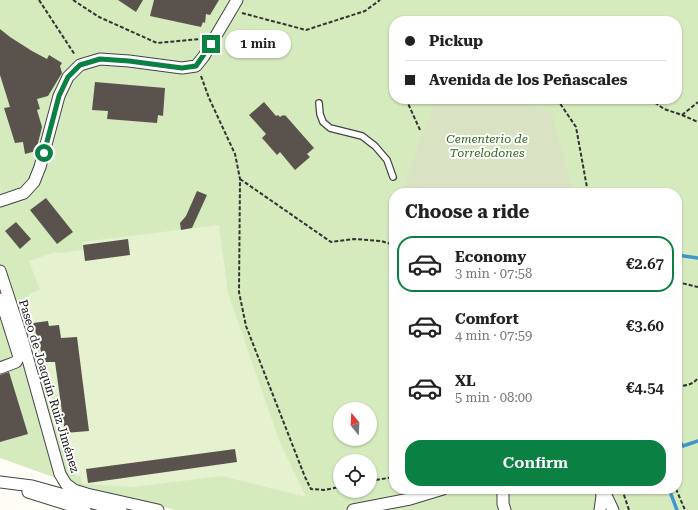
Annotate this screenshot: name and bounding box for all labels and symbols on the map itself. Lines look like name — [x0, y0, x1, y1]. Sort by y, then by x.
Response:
callout: 1 min — [225, 30, 291, 58]
route end — [202, 35, 220, 53]
park label: Cementerio de Torrelodones — [446, 132, 528, 160]
route start — [35, 144, 53, 162]
street label: Paseo de Joaquín Ruiz Jiménez — [16, 298, 82, 474]
north arrow — [333, 402, 377, 446]

